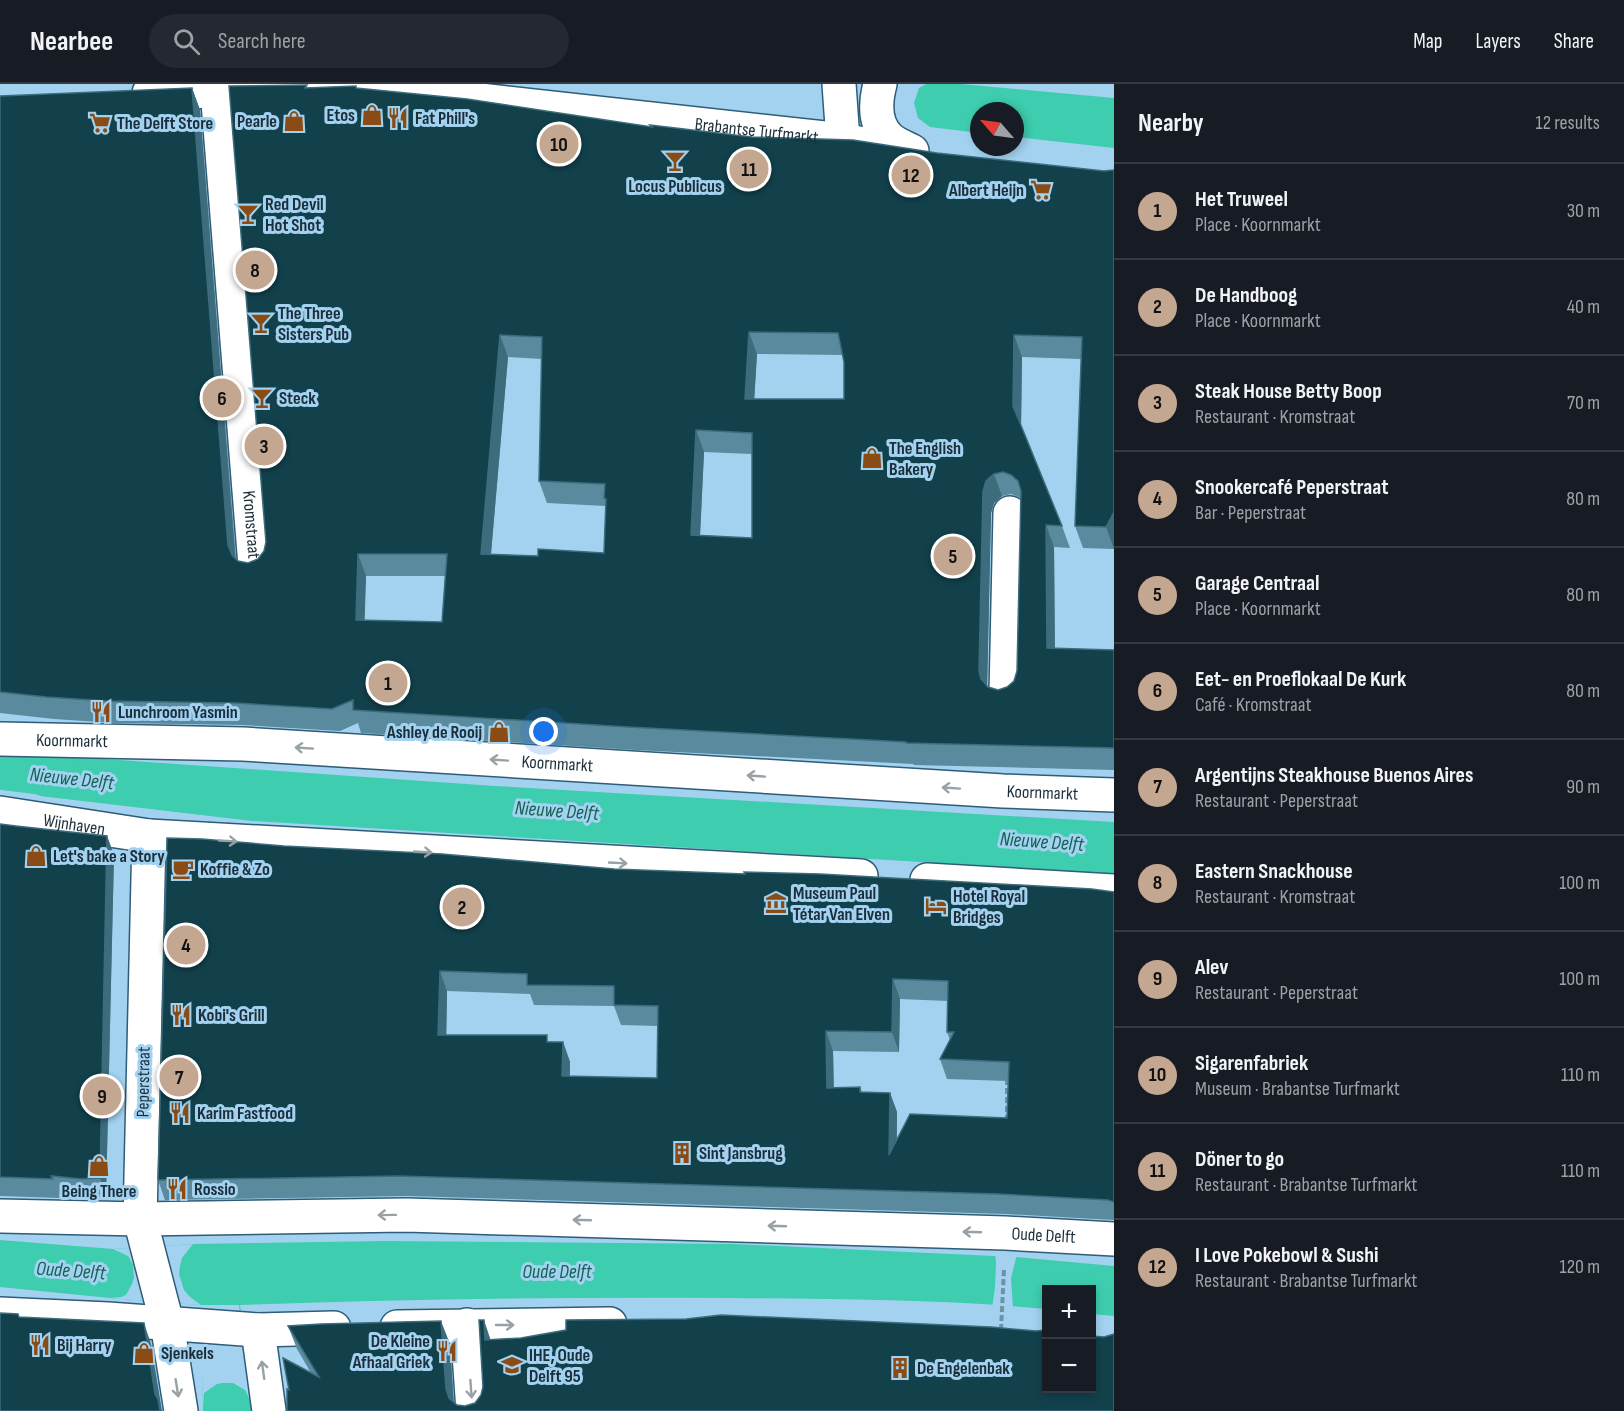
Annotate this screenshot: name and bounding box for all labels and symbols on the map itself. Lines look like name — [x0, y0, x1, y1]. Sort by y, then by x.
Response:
north arrow — [970, 102, 1024, 156]
shop icon: Etos — [360, 103, 384, 127]
place label: Etos — [326, 105, 355, 126]
restaurant icon: Fat Phill's — [386, 106, 410, 130]
place label: Fat Phill's — [415, 108, 475, 129]
shop icon: Pearle — [282, 109, 306, 133]
supermarket icon: The Delft Store — [88, 111, 112, 135]
place label: Pearle — [237, 111, 277, 132]
place label: The Delft Store — [117, 113, 213, 134]
street label: Brabantse Turfmarkt — [694, 114, 820, 148]
pin: 10 — [540, 122, 578, 166]
pin: 11 — [730, 146, 768, 191]
bar icon: Locus Publicus — [663, 149, 687, 173]
pin: 12 — [892, 152, 930, 197]
place label: Locus Publicus — [628, 176, 722, 197]
supermarket icon: Albert Heijn — [1029, 178, 1053, 202]
place label: Albert Heijn — [948, 180, 1024, 201]
place label: Red Devil Hot Shot — [265, 194, 324, 236]
bar icon: Red Devil Hot Shot — [236, 202, 260, 226]
pin: 8 — [236, 248, 274, 292]
place label: The Three Sisters Pub — [278, 303, 349, 345]
bar icon: The Three Sisters Pub — [249, 311, 273, 335]
pin: 6 — [202, 376, 242, 420]
bar icon: Steck — [250, 386, 274, 410]
place label: Steck — [279, 388, 316, 409]
pin: 3 — [244, 424, 284, 469]
place label: The English Bakery — [889, 438, 961, 480]
shop icon: The English Bakery — [860, 446, 884, 470]
street label: Kromstraat — [238, 490, 264, 560]
pin: 5 — [934, 534, 972, 578]
pin: 1 — [368, 660, 408, 706]
restaurant icon: Lunchroom Yasmin — [89, 700, 113, 724]
place label: Lunchroom Yasmin — [118, 702, 238, 723]
your location — [529, 717, 558, 746]
shop icon: Ashley de Rooij — [487, 720, 511, 744]
place label: Ashley de Rooij — [386, 722, 482, 743]
street label: Koornmarkt — [36, 730, 109, 752]
one-way arrow — [294, 742, 314, 753]
street label: Koornmarkt — [521, 751, 594, 777]
one-way arrow — [489, 754, 509, 765]
water label: Nieuwe Delft — [29, 763, 116, 795]
one-way arrow — [747, 770, 767, 781]
street label: Koornmarkt — [1006, 781, 1079, 805]
one-way arrow — [941, 782, 961, 793]
water label: Nieuwe Delft — [514, 796, 601, 826]
street label: Wijnhaven — [42, 810, 106, 840]
water label: Nieuwe Delft — [999, 827, 1086, 857]
one-way arrow — [218, 835, 238, 846]
shop icon: Let's bake a Story — [24, 844, 48, 868]
place label: Let's bake a Story — [53, 846, 165, 867]
one-way arrow — [413, 846, 433, 857]
cafe icon: Koffie & Zo — [171, 857, 195, 881]
one-way arrow — [607, 857, 627, 868]
place label: Koffie & Zo — [200, 859, 270, 880]
place label: Museum Paul Tétar Van Elven — [793, 883, 890, 925]
pin: 2 — [442, 884, 482, 930]
place label: Hotel Royal Bridges — [953, 886, 1025, 928]
museum icon: Museum Paul Tétar Van Elven — [764, 891, 788, 915]
hotel icon: Hotel Royal Bridges — [924, 894, 948, 918]
pin: 4 — [166, 922, 206, 968]
restaurant icon: Kobi's Grill — [169, 1003, 193, 1027]
place label: Kobi's Grill — [198, 1005, 265, 1026]
street label: Peperstraat — [132, 1046, 155, 1117]
pin: 7 — [160, 1054, 198, 1100]
pin: 9 — [82, 1074, 122, 1118]
restaurant icon: Karim Fastfood — [168, 1101, 192, 1125]
place label: Karim Fastfood — [197, 1103, 293, 1124]
building icon: Sint Jansbrug — [670, 1141, 694, 1165]
place label: Sint Jansbrug — [699, 1143, 783, 1164]
shop icon: Being There — [87, 1154, 111, 1178]
restaurant icon: Rossio — [165, 1177, 189, 1201]
place label: Rossio — [194, 1179, 236, 1200]
place label: Being There — [62, 1181, 136, 1202]
one-way arrow — [377, 1210, 397, 1221]
one-way arrow — [572, 1214, 592, 1226]
one-way arrow — [767, 1220, 787, 1232]
street label: Oude Delft — [1011, 1223, 1077, 1248]
one-way arrow — [962, 1226, 982, 1238]
water label: Oude Delft — [35, 1257, 108, 1285]
water label: Oude Delft — [522, 1260, 593, 1284]
one-way arrow — [495, 1319, 515, 1331]
place label: De Kleine Afhaal Griek — [352, 1331, 430, 1373]
restaurant icon: Bij Harry — [28, 1333, 52, 1357]
place label: Bij Harry — [57, 1335, 112, 1356]
restaurant icon: De Kleine Afhaal Griek — [435, 1339, 459, 1363]
shop icon: Sjenkels — [132, 1341, 156, 1365]
place label: Sjenkels — [161, 1343, 214, 1364]
place label: IHE, Oude Delft 95 — [529, 1345, 590, 1387]
school or university icon: IHE, Oude Delft 95 — [500, 1353, 524, 1377]
building icon: De Engelenbak — [888, 1356, 912, 1380]
place label: De Engelenbak — [917, 1358, 1010, 1379]
one-way arrow — [258, 1361, 269, 1381]
one-way arrow — [172, 1377, 183, 1397]
one-way arrow — [466, 1379, 477, 1399]

